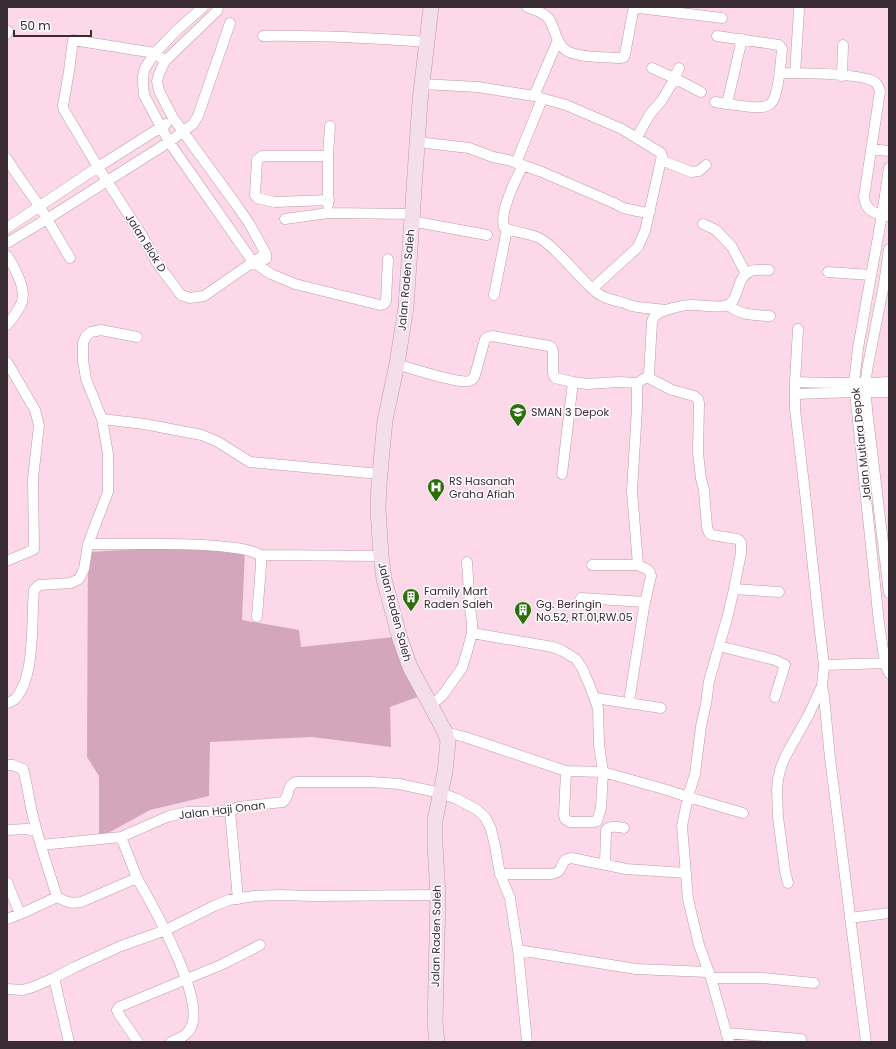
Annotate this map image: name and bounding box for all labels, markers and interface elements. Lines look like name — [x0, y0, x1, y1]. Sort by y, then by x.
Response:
scale bar — [14, 12, 91, 38]
text: 50 m — [20, 17, 51, 34]
street label: Jalan Blok D — [122, 211, 170, 276]
street label: Jalan Raden Saleh — [394, 228, 418, 332]
street label: Jalan Mutiara Depok — [847, 387, 875, 501]
school or university icon: SMAN 3 Depok — [508, 402, 528, 427]
place label: SMAN 3 Depok — [531, 404, 610, 420]
place label: RS Hasanah Graha Afiah — [449, 473, 515, 502]
hospital icon: RS Hasanah Graha Afiah — [426, 477, 446, 502]
street label: Jalan Raden Saleh — [374, 561, 416, 663]
place label: Family Mart Raden Saleh — [424, 583, 493, 612]
building icon: Family Mart Raden Saleh — [401, 587, 421, 612]
place label: Gg. Beringin No.52, RT.01,RW.05 — [536, 596, 633, 625]
building icon: Gg. Beringin No.52, RT.01,RW.05 — [513, 600, 533, 625]
street label: Jalan Haji Onan — [178, 797, 266, 823]
street label: Jalan Raden Saleh — [427, 885, 445, 987]

